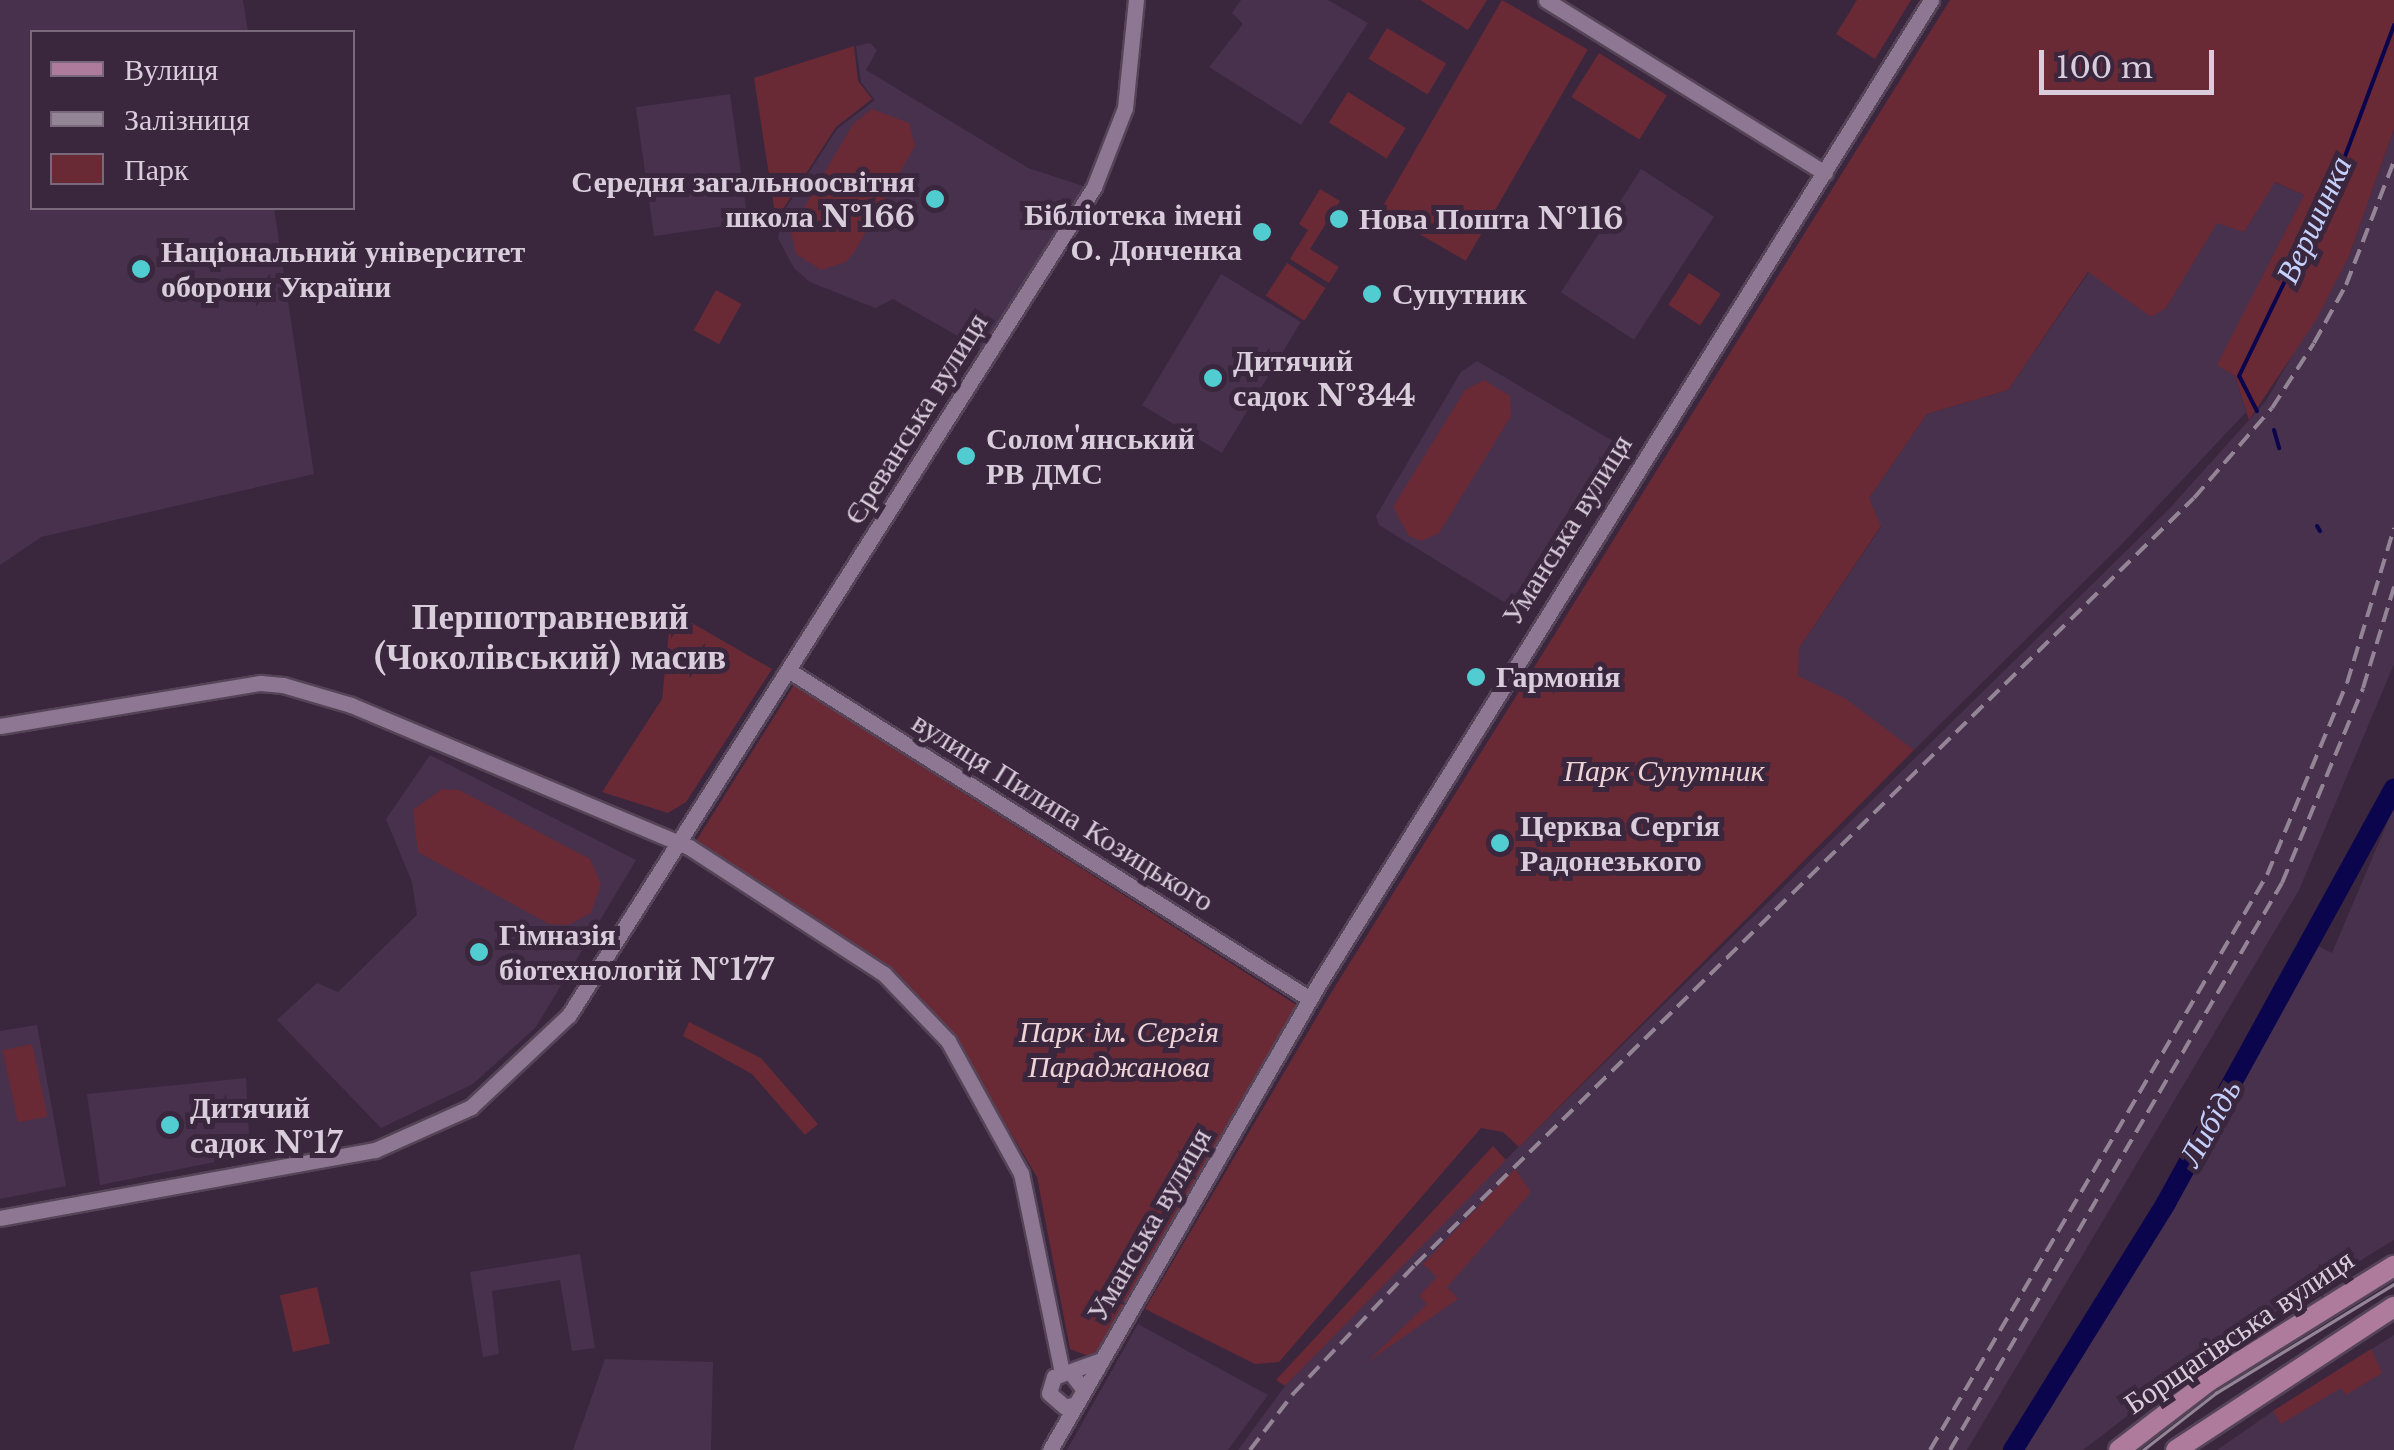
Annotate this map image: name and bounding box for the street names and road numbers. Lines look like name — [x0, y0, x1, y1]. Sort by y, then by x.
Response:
street label: Єреванська вулиця — [837, 307, 995, 531]
street label: Уманська вулиця — [1494, 428, 1640, 632]
street label: вулиця Пилипа Козицького — [906, 704, 1220, 920]
street label: Уманська вулиця — [1079, 1122, 1219, 1328]
street label: Борщагівська вулиця — [2117, 1242, 2361, 1422]

